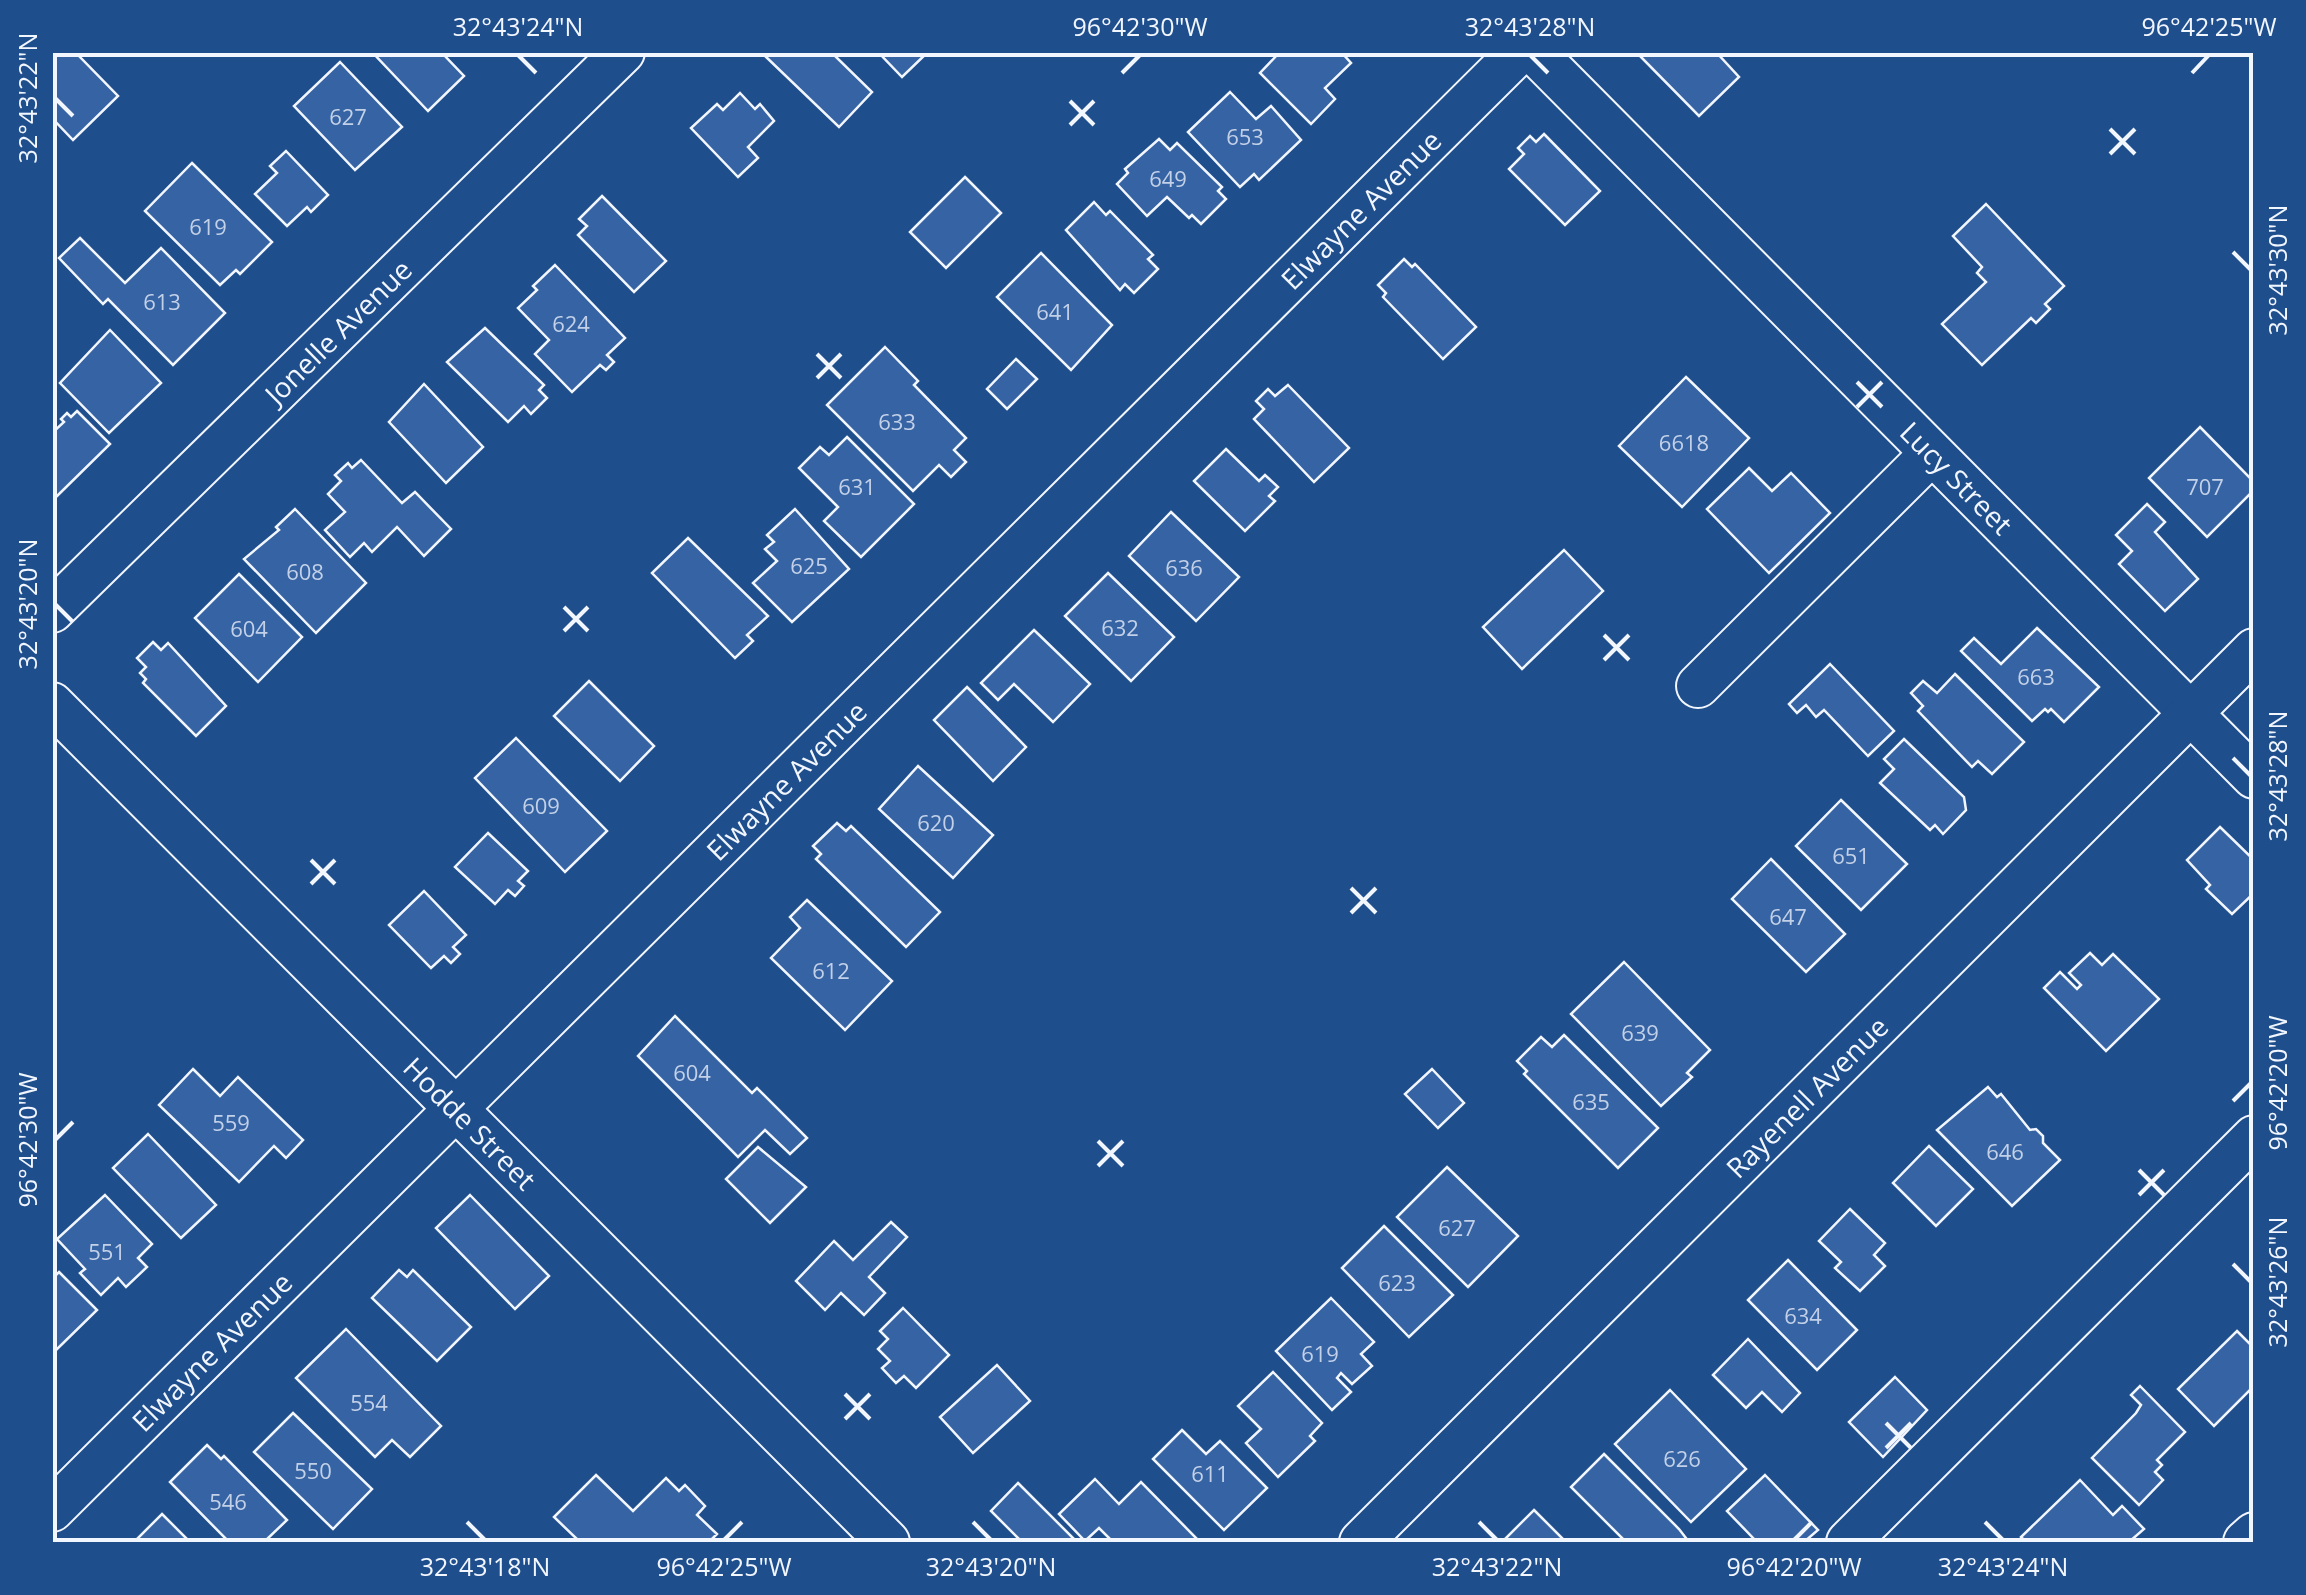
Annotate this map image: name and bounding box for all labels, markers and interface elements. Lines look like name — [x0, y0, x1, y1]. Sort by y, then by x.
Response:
text: 32°43'24"N — [453, 9, 583, 43]
text: 96°42'30"W — [1073, 9, 1208, 43]
text: 32°43'28"N — [1465, 9, 1595, 43]
text: 96°42'25"W — [2142, 9, 2277, 43]
text: 32°43'22"N — [10, 33, 44, 163]
house number: 627 — [329, 101, 367, 131]
house number: 653 — [1226, 121, 1264, 151]
street label: Elwayne Avenue — [1272, 121, 1449, 297]
house number: 649 — [1149, 163, 1187, 193]
text: 32°43'30"N — [2260, 205, 2294, 335]
house number: 619 — [189, 211, 227, 241]
street label: Jonelle Avenue — [254, 250, 420, 414]
house number: 613 — [143, 286, 181, 316]
house number: 641 — [1036, 296, 1074, 326]
house number: 624 — [552, 308, 590, 338]
house number: 633 — [878, 406, 916, 436]
street label: Lucy Street — [1892, 413, 2021, 542]
house number: 6618 — [1659, 427, 1709, 457]
house number: 631 — [838, 471, 876, 501]
house number: 707 — [2186, 471, 2224, 501]
text: 32°43'20"N — [10, 539, 44, 669]
house number: 625 — [790, 550, 828, 580]
house number: 636 — [1165, 552, 1203, 582]
house number: 608 — [286, 556, 324, 586]
house number: 632 — [1101, 612, 1139, 642]
house number: 604 — [230, 613, 268, 643]
house number: 663 — [2017, 661, 2055, 691]
street label: Elwayne Avenue — [698, 692, 875, 868]
text: 32°43'28"N — [2260, 711, 2294, 841]
house number: 609 — [522, 790, 560, 820]
house number: 620 — [917, 807, 955, 837]
house number: 651 — [1832, 840, 1870, 870]
house number: 647 — [1769, 901, 1807, 931]
house number: 612 — [812, 955, 850, 985]
street label: Rayenell Avenue — [1717, 1008, 1896, 1186]
text: 96°42'20"W — [2260, 1016, 2294, 1151]
house number: 639 — [1621, 1017, 1659, 1047]
street label: Hodde Street — [396, 1048, 545, 1198]
house number: 604 — [673, 1057, 711, 1087]
text: 96°42'30"W — [10, 1073, 44, 1208]
house number: 635 — [1572, 1086, 1610, 1116]
house number: 559 — [212, 1107, 250, 1137]
house number: 646 — [1986, 1136, 2024, 1166]
house number: 627 — [1438, 1212, 1476, 1242]
text: 32°43'26"N — [2260, 1217, 2294, 1347]
house number: 551 — [88, 1236, 126, 1266]
street label: Elwayne Avenue — [123, 1263, 300, 1439]
house number: 623 — [1378, 1267, 1416, 1297]
house number: 634 — [1784, 1300, 1822, 1330]
house number: 619 — [1301, 1338, 1339, 1368]
house number: 554 — [350, 1387, 388, 1417]
house number: 626 — [1663, 1443, 1701, 1473]
house number: 550 — [294, 1455, 332, 1485]
house number: 611 — [1191, 1458, 1229, 1488]
house number: 546 — [209, 1486, 247, 1516]
text: 32°43'18"N — [420, 1549, 550, 1583]
text: 96°42'25"W — [657, 1549, 792, 1583]
text: 32°43'20"N — [926, 1549, 1056, 1583]
text: 32°43'22"N — [1432, 1549, 1562, 1583]
text: 96°42'20"W — [1727, 1549, 1862, 1583]
text: 32°43'24"N — [1938, 1549, 2068, 1583]

